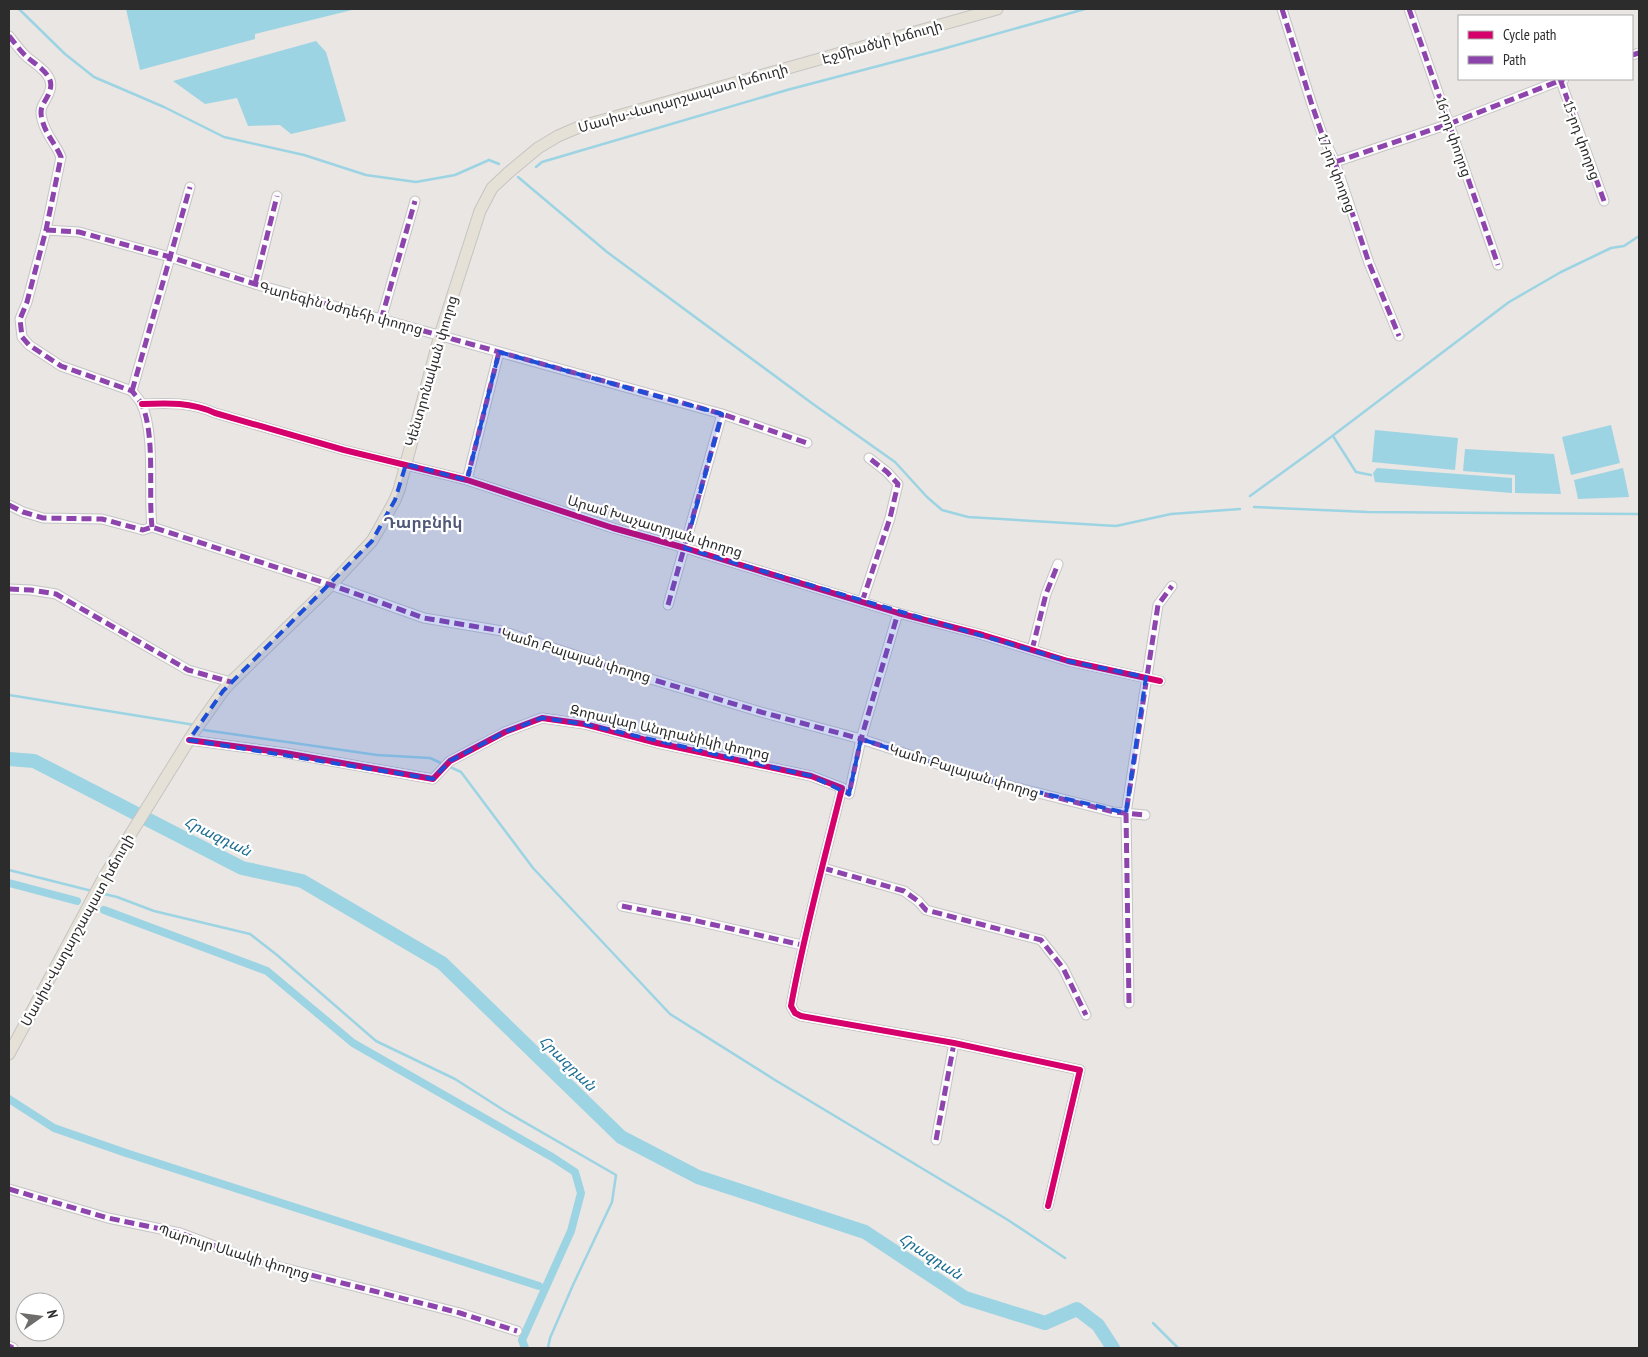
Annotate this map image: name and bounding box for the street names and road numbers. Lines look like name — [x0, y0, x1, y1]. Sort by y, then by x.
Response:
street label: Էջմիածնի խճուղի — [820, 16, 944, 68]
street label: Մասիս-Վաղարշապատ խճուղի — [576, 59, 790, 137]
street label: 16-րդ փողոց — [1432, 95, 1476, 179]
street label: 15-րդ փողոց — [1559, 98, 1605, 182]
street label: 17-րդ փողոց — [1314, 131, 1360, 215]
street label: Գարեգին Նժդեհի փողոց — [257, 277, 425, 339]
street label: Կենտրոնական փողոց — [401, 293, 461, 449]
street label: Արամ Խաչատրյան փողոց — [565, 491, 745, 561]
street label: Կամո Բալայան փողոց — [499, 624, 653, 686]
street label: Զորավար Անդրանիկի փողոց — [568, 700, 772, 764]
street label: Կամո Բալայան փողոց — [887, 740, 1041, 802]
street label: Մասիս-Վաղարշապատ խճուղի — [16, 831, 138, 1029]
street label: Պարույր Սևակի փողոց — [156, 1220, 312, 1284]

